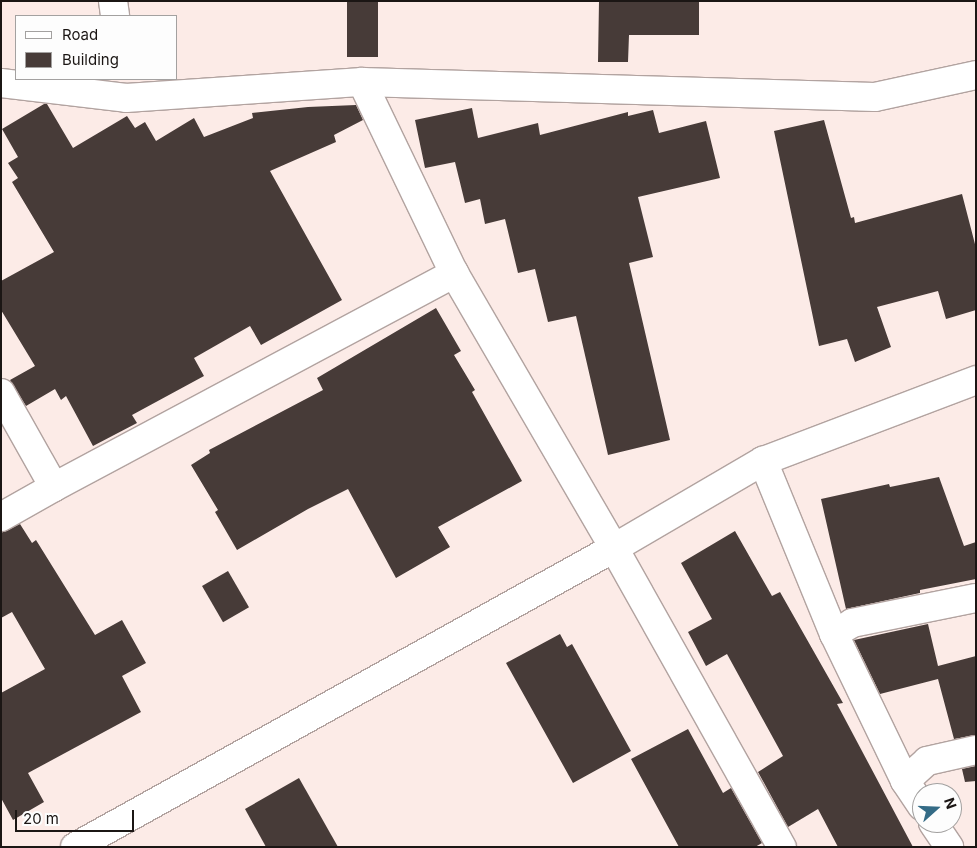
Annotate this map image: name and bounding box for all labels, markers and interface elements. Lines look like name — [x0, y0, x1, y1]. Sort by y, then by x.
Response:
legend — [15, 15, 178, 80]
text: Road — [62, 25, 98, 44]
text: Building — [62, 50, 119, 69]
north arrow — [912, 783, 962, 833]
text: N — [941, 795, 960, 811]
scale bar — [18, 800, 136, 832]
text: 20 m — [23, 809, 59, 828]

